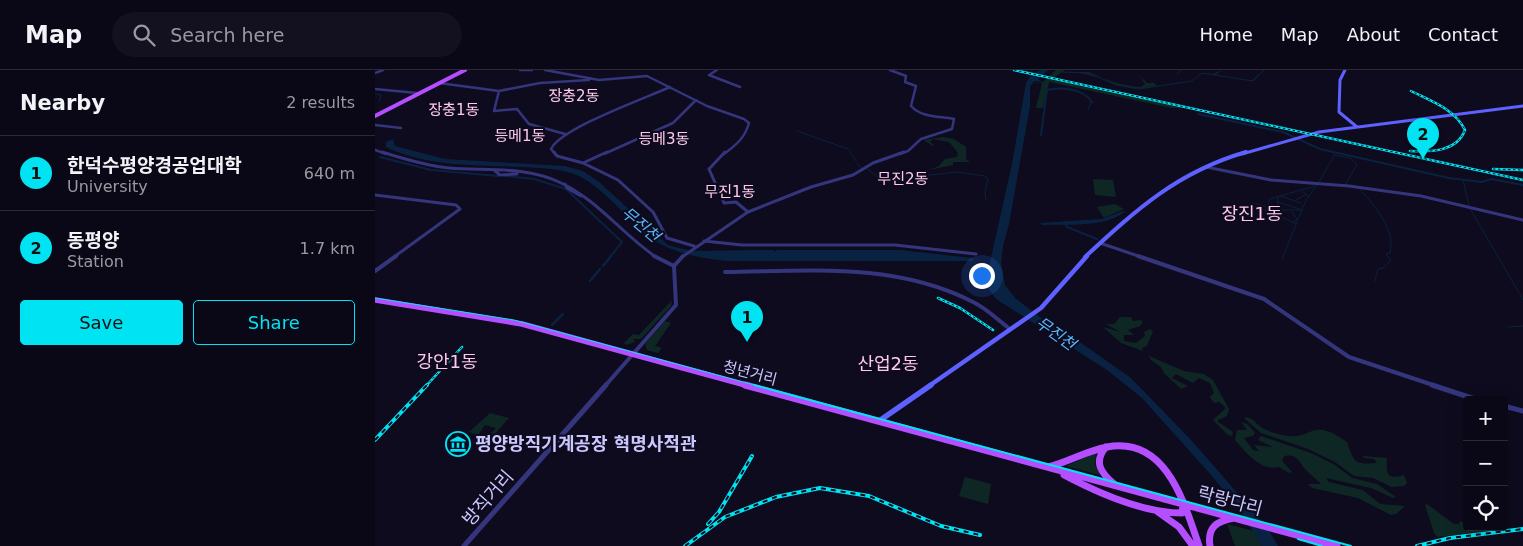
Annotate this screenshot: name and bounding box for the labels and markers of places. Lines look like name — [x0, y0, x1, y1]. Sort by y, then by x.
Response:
pin: 2 — [1407, 118, 1439, 159]
pin: 1 — [731, 301, 763, 342]
museum icon: 평양방직기계공장 혁명사적관 — [445, 431, 471, 457]
place label: 평양방직기계공장 혁명사적관 — [475, 433, 697, 454]

